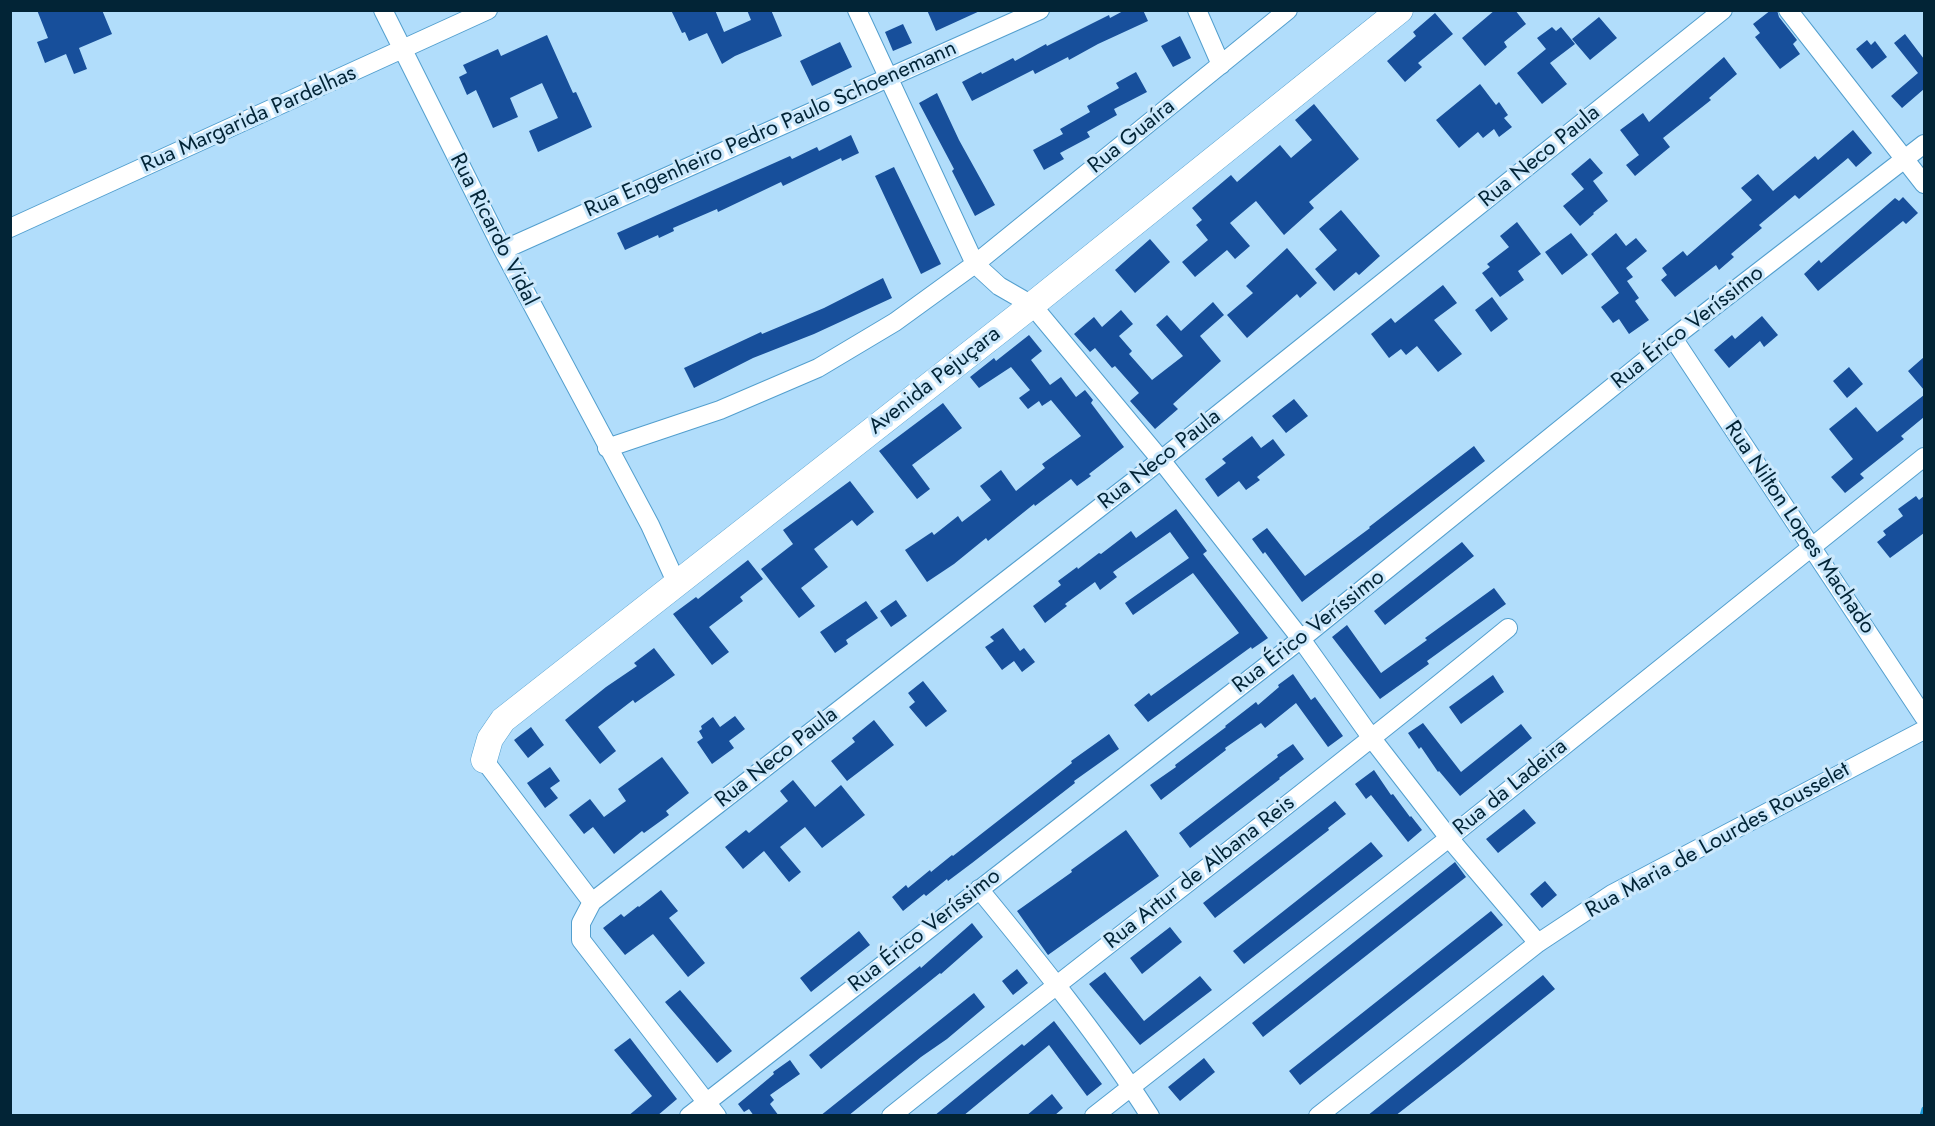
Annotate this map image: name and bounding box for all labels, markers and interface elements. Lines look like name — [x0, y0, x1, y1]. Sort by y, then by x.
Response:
street label: Rua Engenheiro Pedro Paulo Schoenemann — [581, 36, 961, 224]
street label: Rua Margarida Pardelhas — [138, 61, 360, 179]
street label: Rua Guaíra — [1083, 94, 1181, 180]
street label: Rua Neco Paula — [1474, 100, 1606, 214]
street label: Rua Ricardo Vidal — [443, 149, 543, 311]
street label: Rua Érico Veríssimo — [1607, 260, 1769, 396]
street label: Avenida Pejuçara — [864, 321, 1006, 441]
street label: Rua Neco Paula — [1094, 404, 1226, 516]
street label: Rua Nilton Lopes Machado — [1718, 417, 1880, 639]
street label: Rua Érico Veríssimo — [1228, 564, 1390, 700]
street label: Rua Neco Paula — [711, 702, 843, 814]
street label: Rua da Ladeira — [1449, 734, 1573, 842]
street label: Rua Maria de Lourdes Rousselet — [1582, 757, 1854, 925]
street label: Rua Artur de Albana Reis — [1100, 790, 1300, 956]
street label: Rua Érico Veríssimo — [844, 863, 1006, 999]

